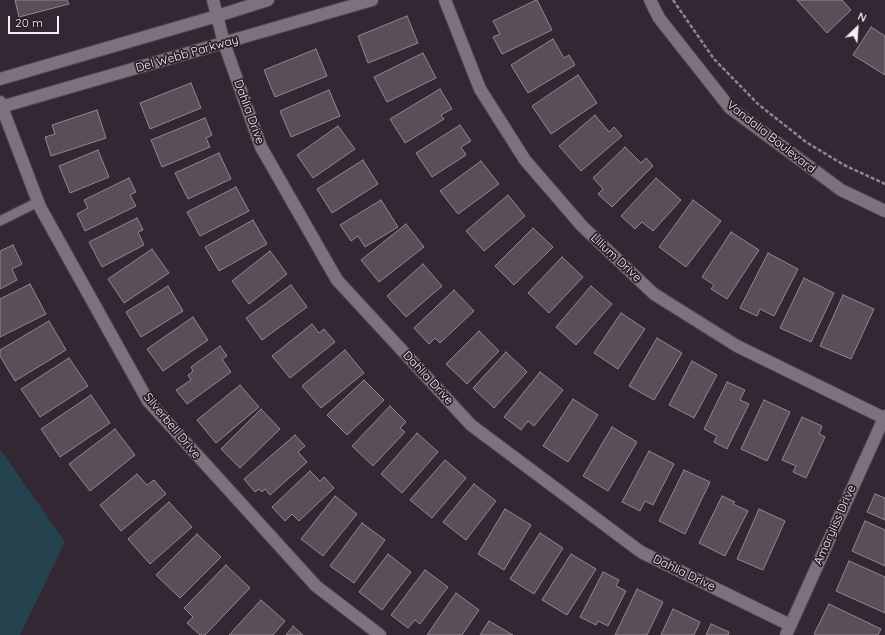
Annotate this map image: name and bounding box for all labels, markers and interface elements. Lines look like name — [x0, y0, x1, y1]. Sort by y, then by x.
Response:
scale bar — [10, 8, 61, 34]
north arrow — [837, 8, 877, 48]
text: N — [855, 9, 869, 25]
text: 20 m — [15, 15, 43, 30]
street label: Del Webb Parkway — [134, 32, 240, 76]
street label: Dahlia Drive — [231, 78, 267, 146]
street label: Vandalia Boulevard — [724, 98, 818, 176]
street label: Lilium Drive — [588, 231, 644, 285]
street label: Dahlia Drive — [400, 348, 456, 408]
street label: Silverbell Drive — [140, 390, 204, 462]
street label: Amaryliss Drive — [811, 483, 859, 567]
street label: Dahlia Drive — [651, 552, 717, 594]

